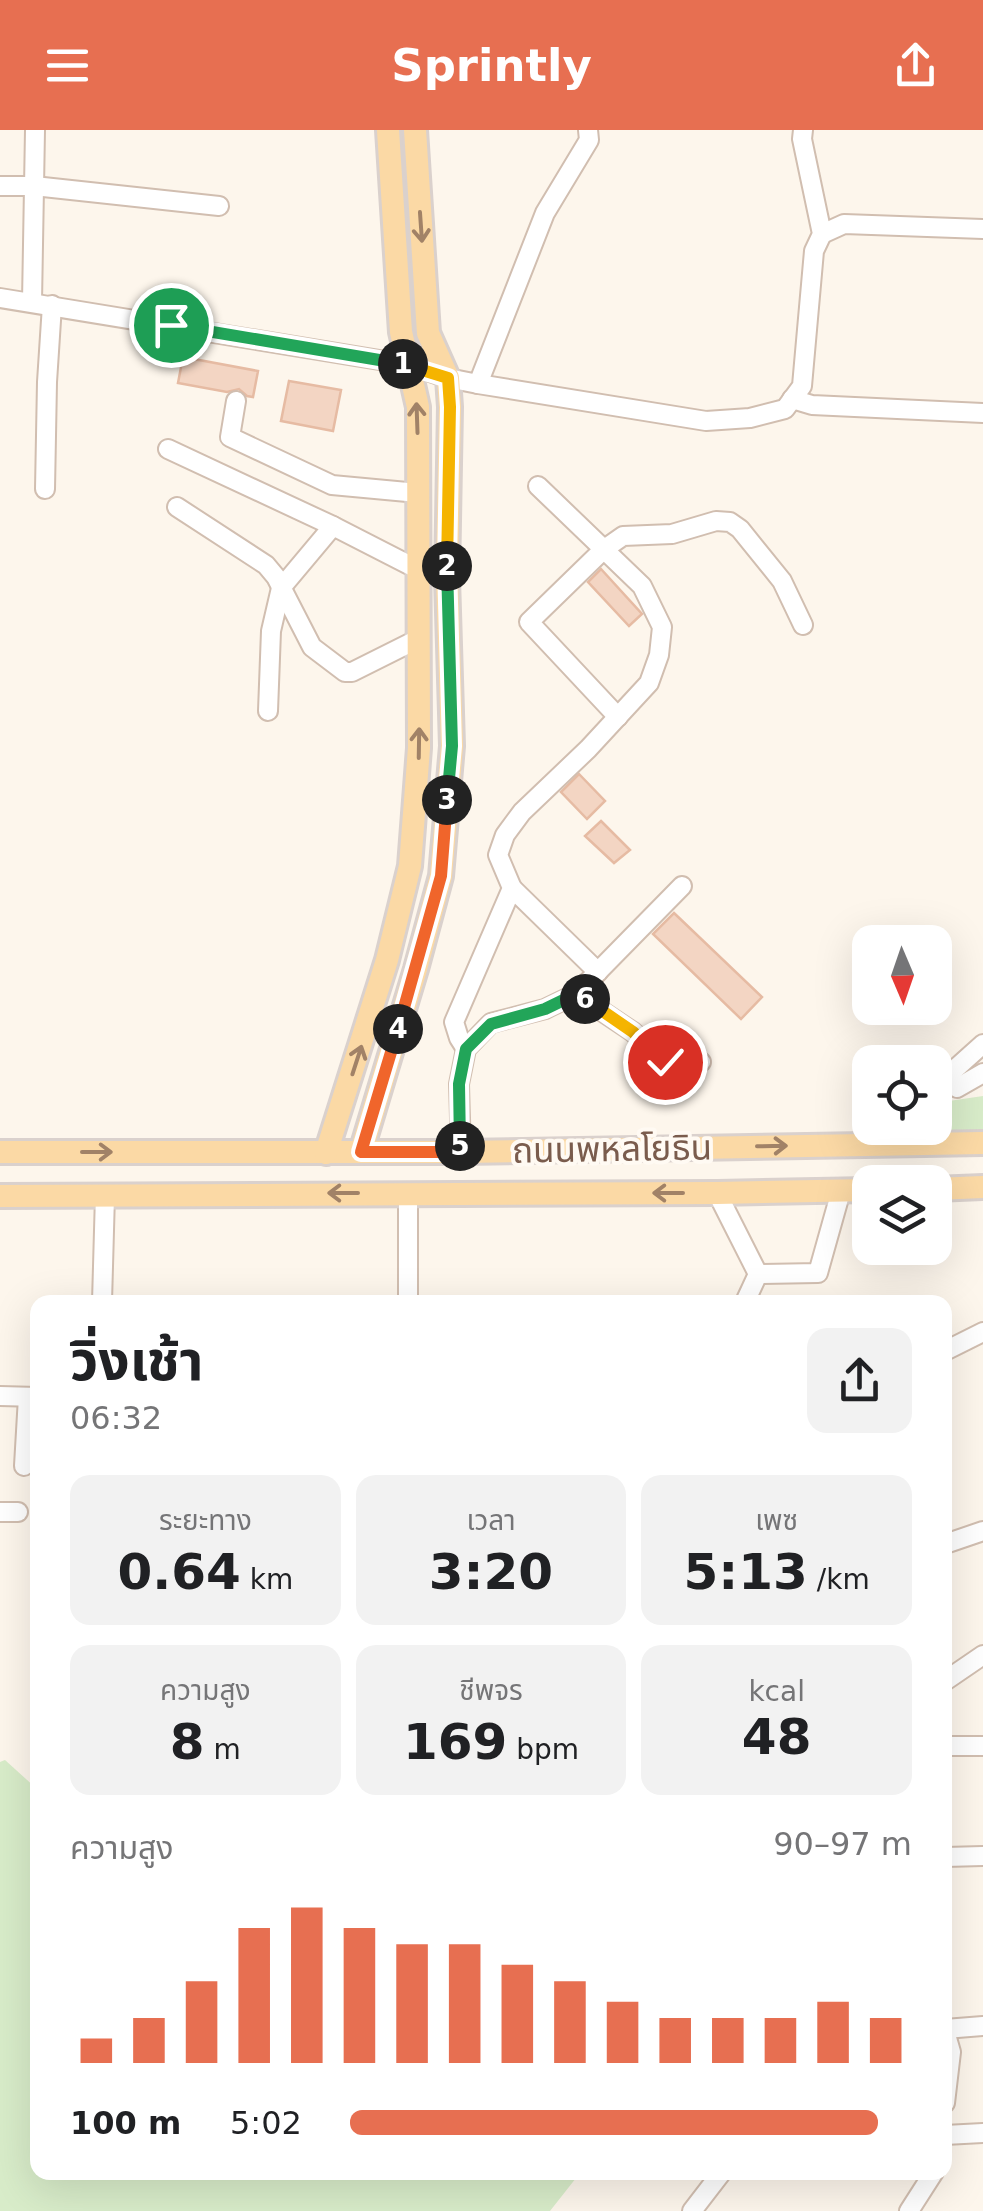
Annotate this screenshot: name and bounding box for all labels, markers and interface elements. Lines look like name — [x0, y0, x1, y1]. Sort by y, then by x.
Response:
icon: menu — [40, 38, 95, 93]
icon: share — [888, 38, 943, 93]
text: Sprintly — [391, 39, 592, 92]
one-way arrow — [412, 211, 431, 243]
pin — [129, 283, 214, 368]
icon: arrive — [144, 298, 199, 353]
pin: 1 — [378, 339, 428, 389]
text: 1 — [393, 347, 413, 380]
one-way arrow — [408, 402, 427, 434]
pin: 2 — [422, 541, 472, 591]
text: 2 — [437, 549, 457, 582]
one-way arrow — [409, 727, 428, 759]
pin: 3 — [422, 775, 472, 825]
text: 3 — [437, 783, 457, 816]
north arrow — [852, 925, 952, 1025]
map controls — [852, 925, 952, 1265]
pin: 6 — [560, 974, 610, 1024]
text: 6 — [575, 982, 595, 1015]
pin: 4 — [373, 1004, 423, 1054]
text: 4 — [388, 1012, 408, 1045]
pin — [623, 1020, 708, 1105]
icon: check — [638, 1035, 693, 1090]
one-way arrow — [349, 1045, 367, 1076]
button: locate — [852, 1045, 952, 1145]
pin: 5 — [435, 1121, 485, 1171]
street label: ถนนพหลโยธิน — [512, 1127, 712, 1171]
text: 5 — [450, 1129, 470, 1162]
one-way arrow — [756, 1136, 788, 1156]
one-way arrow — [80, 1142, 113, 1162]
button: layers — [852, 1165, 952, 1265]
one-way arrow — [327, 1184, 359, 1203]
one-way arrow — [652, 1184, 684, 1202]
button: share — [807, 1328, 912, 1433]
text: วิ่งเช้า — [70, 1329, 204, 1393]
text: 06:32 — [70, 1399, 162, 1437]
text: ระยะทาง — [159, 1504, 252, 1537]
text: เวลา — [466, 1504, 516, 1537]
text: เพซ — [755, 1504, 798, 1537]
text: 0.64 — [117, 1543, 241, 1601]
text: 3:20 — [429, 1543, 553, 1601]
text: 5:13 — [684, 1543, 808, 1601]
text: km — [241, 1563, 293, 1596]
text: /km — [808, 1563, 870, 1596]
text: ความสูง — [160, 1674, 251, 1707]
text: ชีพจร — [459, 1674, 523, 1707]
text: kcal — [748, 1675, 805, 1708]
text: 48 — [742, 1708, 811, 1766]
text: 8 — [170, 1713, 205, 1771]
text: 169 — [403, 1713, 507, 1771]
text: m — [205, 1733, 241, 1766]
text: bpm — [507, 1733, 579, 1766]
text: 90–97 m — [773, 1825, 912, 1863]
text: ความสูง — [70, 1829, 174, 1867]
text: 100 m — [70, 2104, 181, 2142]
text: 5:02 — [230, 2104, 302, 2142]

